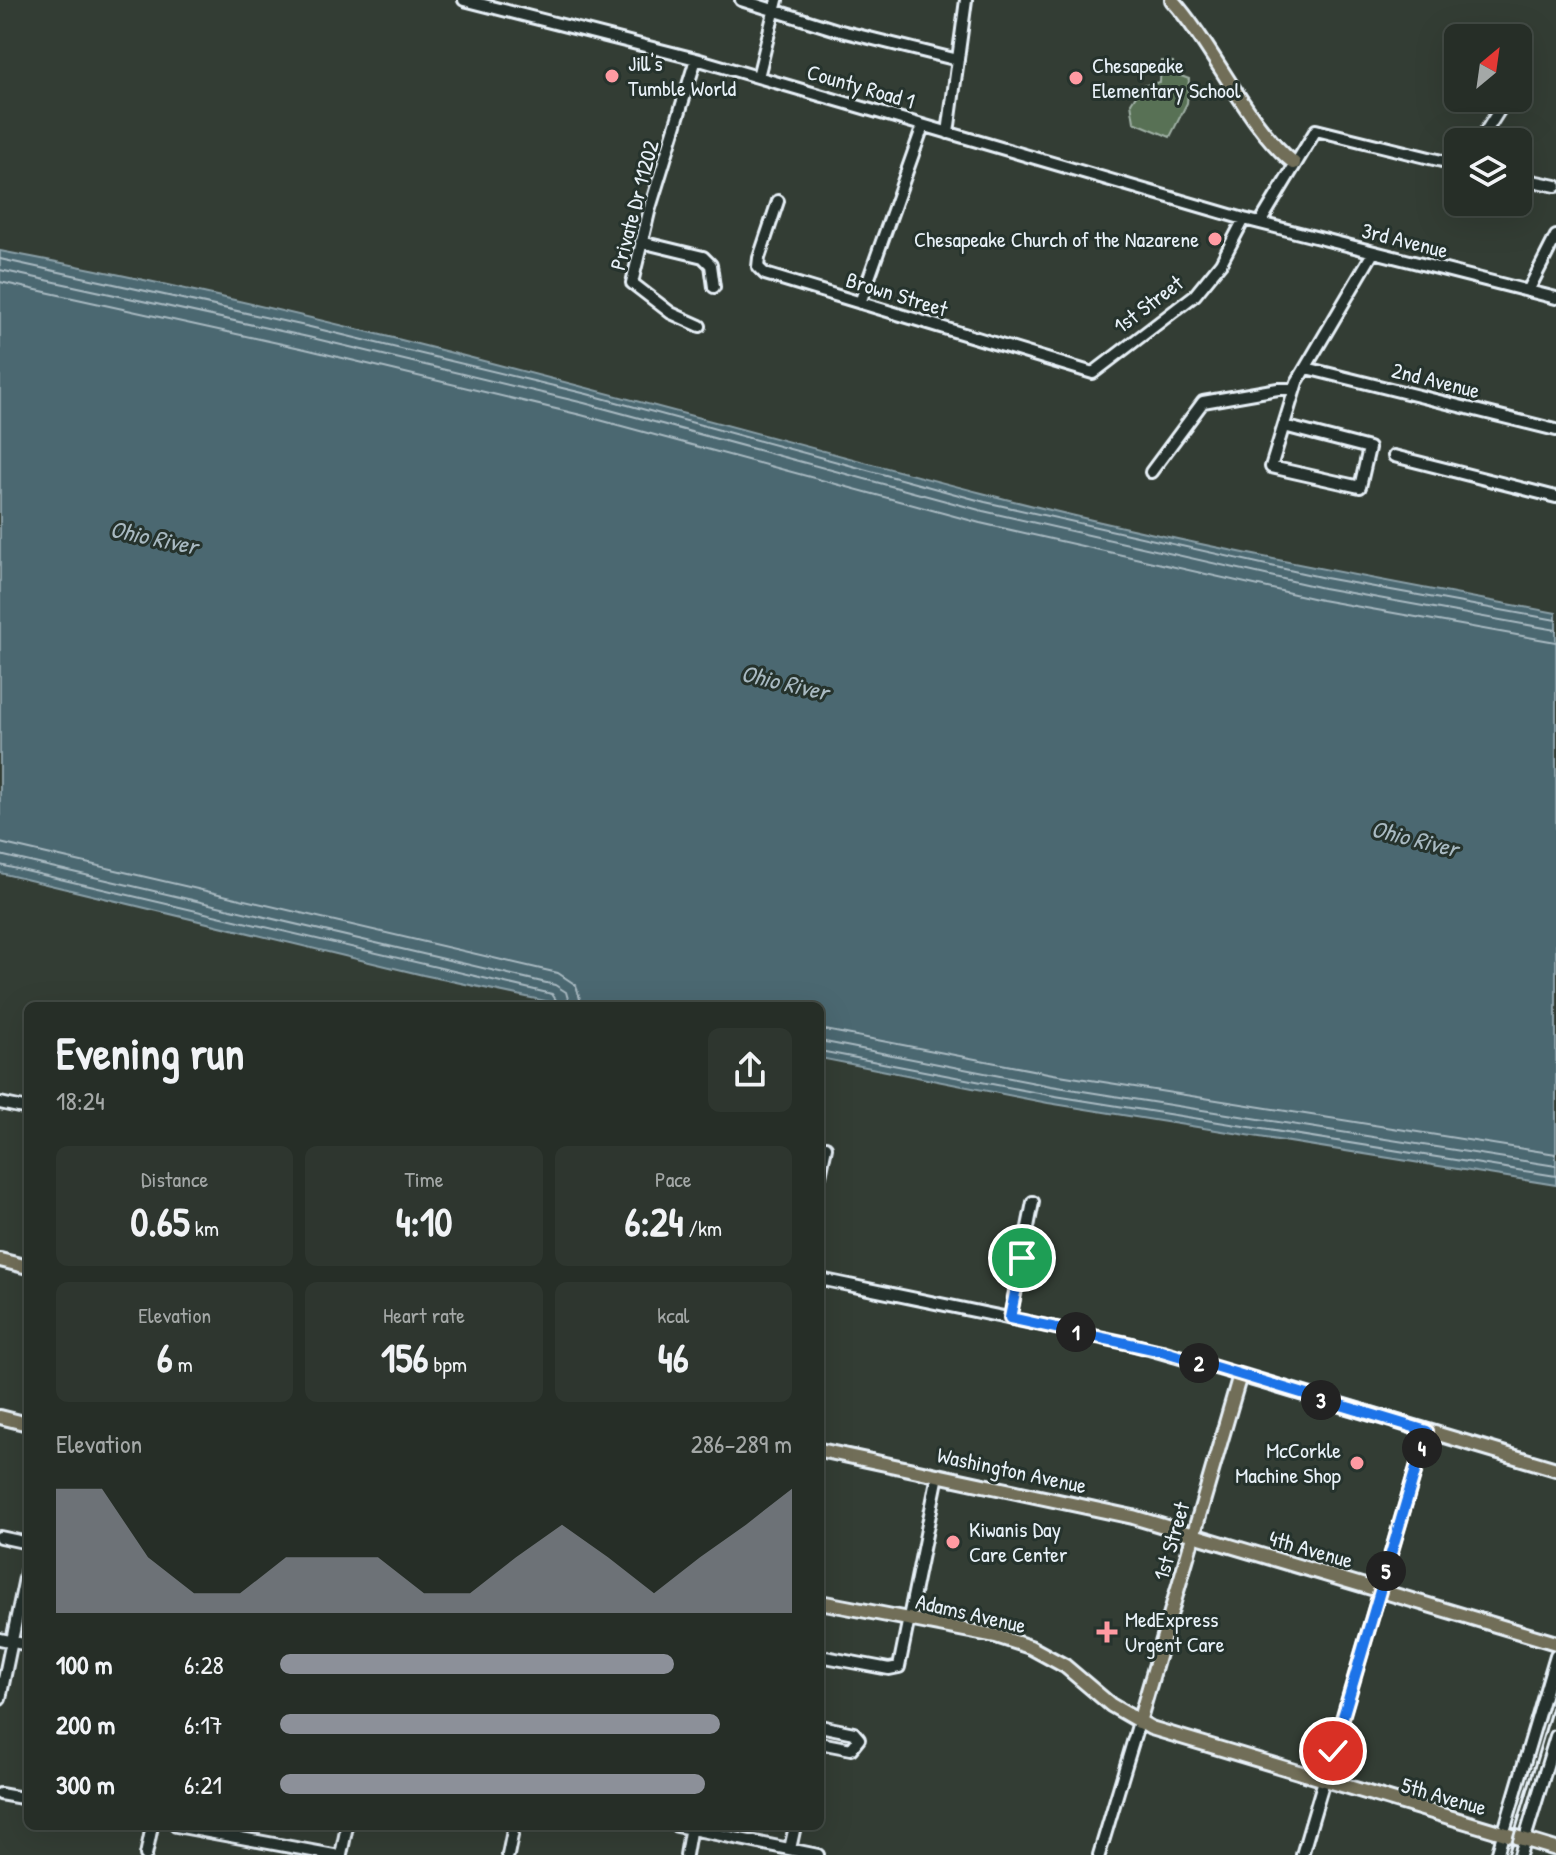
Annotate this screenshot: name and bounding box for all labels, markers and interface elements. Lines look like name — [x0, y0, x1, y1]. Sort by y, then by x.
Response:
north arrow — [1444, 24, 1532, 112]
map controls — [1444, 24, 1532, 216]
place label: Jill's Tumble World — [628, 48, 737, 103]
place label: Chesapeake Elementary School — [1092, 50, 1241, 105]
street label: County Road 1 — [804, 56, 918, 116]
marker: Jill's Tumble World — [603, 67, 621, 85]
marker: Chesapeake Elementary School — [1067, 69, 1085, 87]
button: layers — [1444, 128, 1532, 216]
street label: Private Dr 11202 — [602, 136, 666, 273]
street label: 3rd Avenue — [1359, 215, 1451, 265]
place label: Chesapeake Church of the Nazarene — [914, 224, 1199, 254]
marker: Chesapeake Church of the Nazarene — [1206, 230, 1224, 248]
street label: Brown Street — [842, 264, 952, 324]
street label: 1st Street — [1107, 268, 1189, 340]
street label: 2nd Avenue — [1389, 355, 1483, 405]
water label: Ohio River — [107, 512, 203, 562]
water label: Ohio River — [738, 656, 834, 708]
water label: Ohio River — [1368, 812, 1465, 865]
text: Evening run — [56, 1023, 244, 1083]
button: share — [708, 1028, 792, 1112]
text: 18:24 — [56, 1083, 105, 1118]
text: Distance — [141, 1164, 208, 1194]
text: Time — [405, 1164, 443, 1194]
text: Pace — [655, 1164, 692, 1194]
text: 0.65 — [130, 1194, 190, 1248]
text: 4:10 — [396, 1194, 452, 1248]
text: 6:24 — [625, 1194, 684, 1248]
text: km — [190, 1213, 219, 1243]
text: /km — [684, 1213, 722, 1243]
pin — [988, 1224, 1056, 1292]
icon: arrive — [1000, 1236, 1044, 1280]
text: Elevation — [138, 1300, 211, 1330]
text: Heart rate — [383, 1300, 465, 1330]
text: kcal — [657, 1300, 689, 1330]
pin: 1 — [1056, 1312, 1096, 1352]
text: 1 — [1072, 1317, 1080, 1347]
text: 6 — [157, 1330, 173, 1384]
text: 156 — [381, 1330, 428, 1384]
text: 46 — [658, 1330, 689, 1384]
pin: 2 — [1179, 1343, 1219, 1383]
text: 2 — [1194, 1348, 1204, 1378]
text: m — [173, 1349, 193, 1379]
text: bpm — [428, 1349, 467, 1379]
pin: 3 — [1301, 1380, 1341, 1420]
text: 3 — [1316, 1385, 1326, 1415]
text: Elevation — [56, 1426, 142, 1461]
text: 286–289 m — [691, 1426, 792, 1461]
pin: 4 — [1402, 1428, 1442, 1468]
text: 4 — [1418, 1433, 1426, 1463]
place label: McCorkle Machine Shop — [1235, 1435, 1342, 1490]
street label: Washington Avenue — [935, 1440, 1090, 1501]
marker: McCorkle Machine Shop — [1348, 1454, 1366, 1472]
street label: 1st Street — [1146, 1498, 1197, 1584]
place label: Kiwanis Day Care Center — [969, 1514, 1068, 1569]
street label: 4th Avenue — [1266, 1523, 1357, 1575]
marker: Kiwanis Day Care Center — [944, 1533, 962, 1551]
pin: 5 — [1366, 1551, 1406, 1591]
text: 5 — [1381, 1556, 1391, 1586]
street label: Adams Avenue — [913, 1586, 1029, 1640]
place label: MedExpress Urgent Care — [1125, 1604, 1225, 1659]
marker: MedExpress Urgent Care — [1096, 1621, 1118, 1643]
text: 100 m — [56, 1647, 112, 1682]
text: 6:28 — [184, 1647, 224, 1682]
text: 200 m — [56, 1707, 115, 1742]
text: 6:17 — [184, 1707, 223, 1742]
pin — [1299, 1717, 1367, 1785]
icon: check — [1311, 1729, 1355, 1773]
text: 300 m — [56, 1767, 115, 1802]
text: 6:21 — [184, 1767, 222, 1802]
street label: 5th Avenue — [1398, 1770, 1490, 1822]

